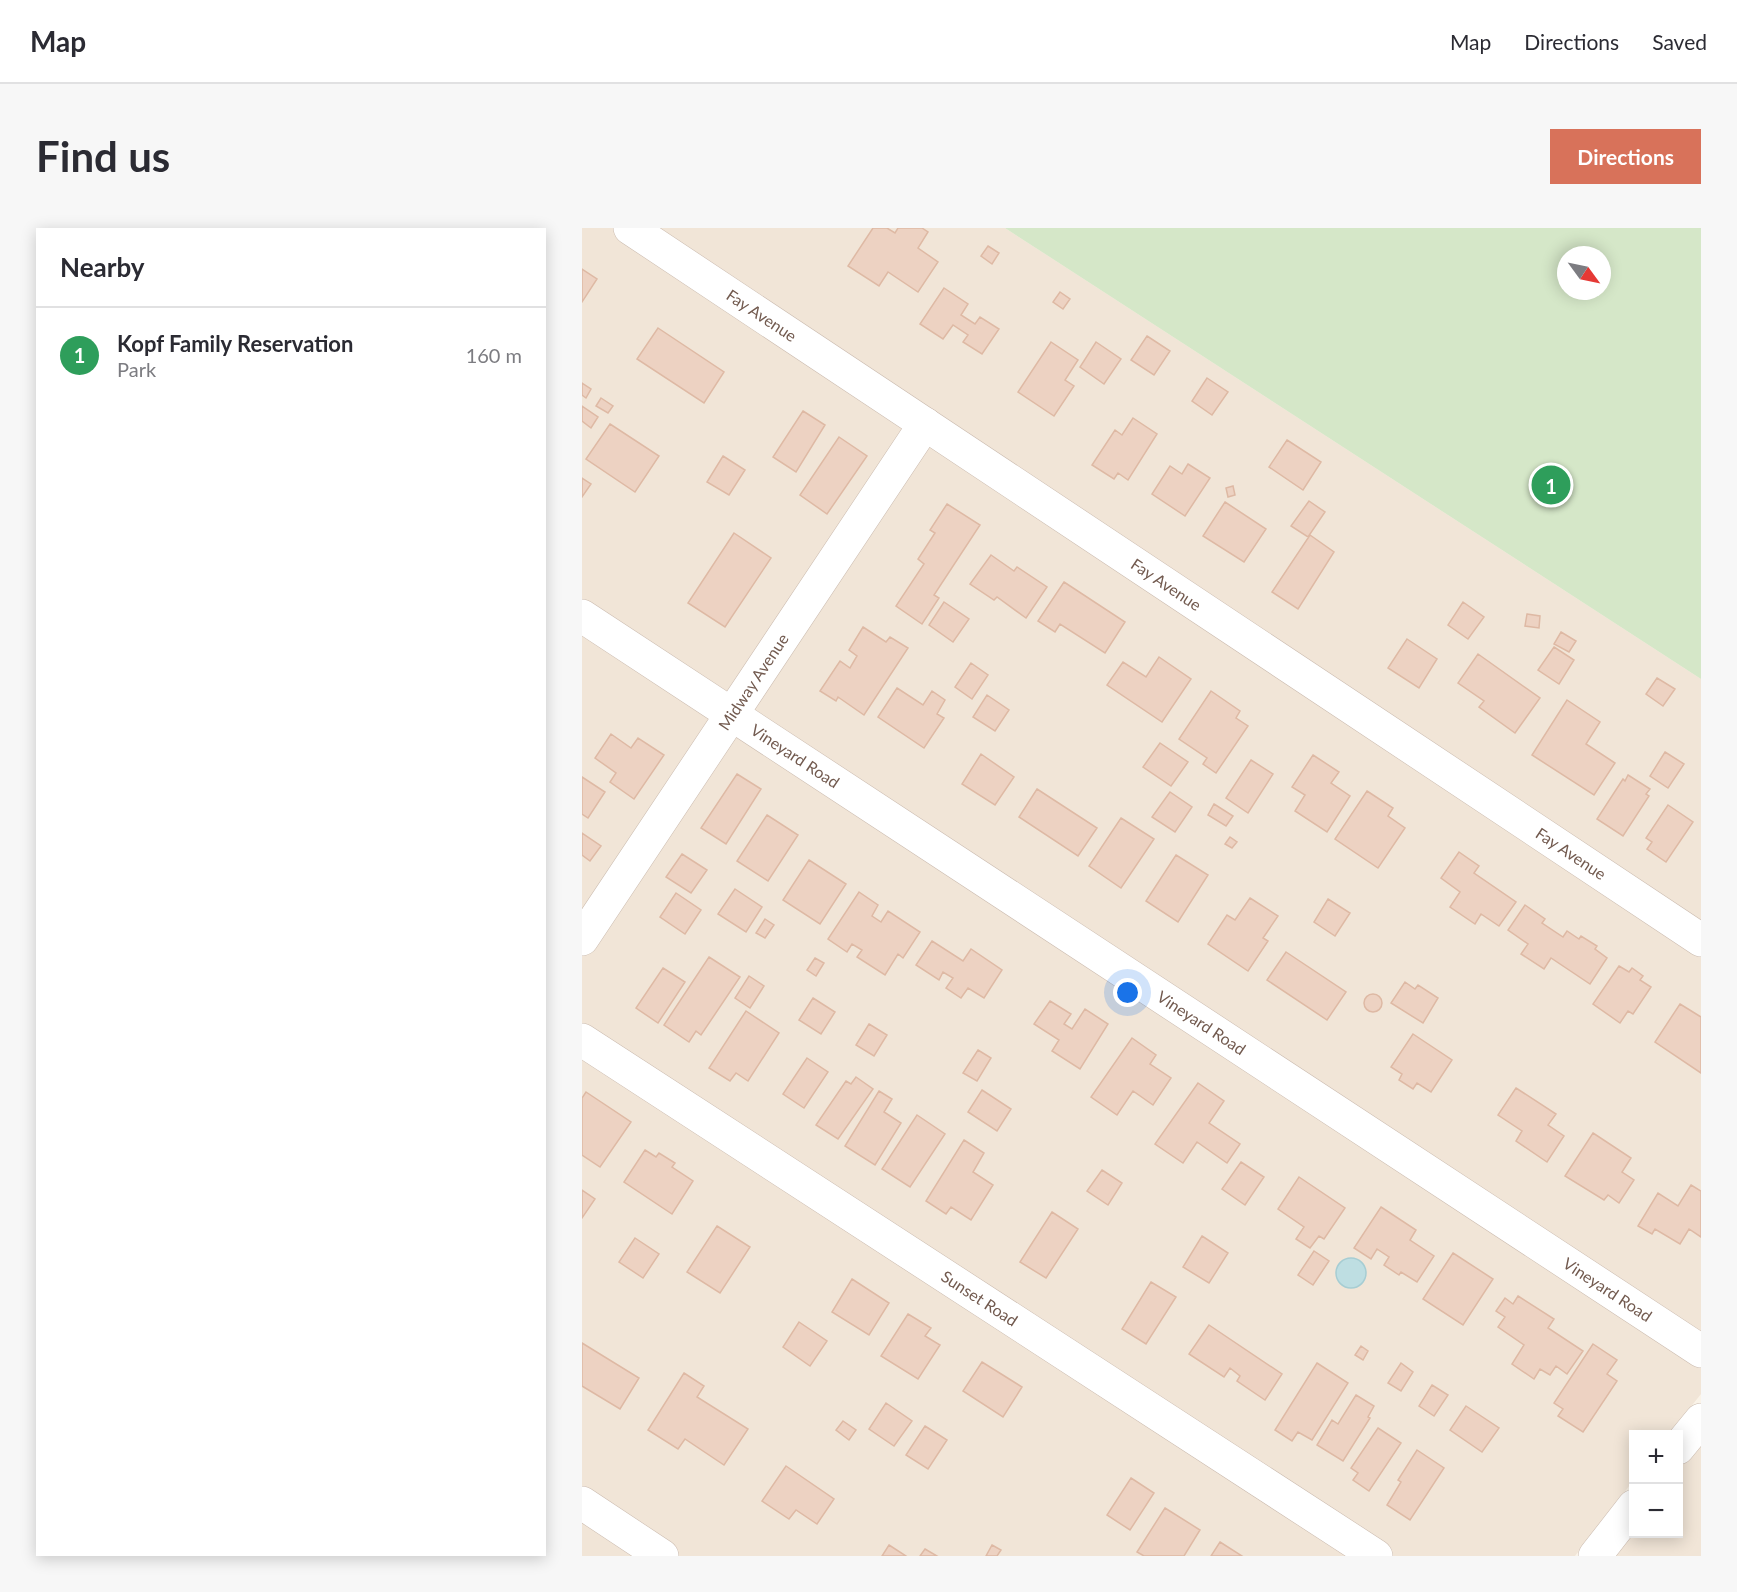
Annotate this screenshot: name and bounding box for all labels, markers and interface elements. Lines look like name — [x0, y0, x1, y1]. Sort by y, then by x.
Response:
text: Map — [30, 24, 86, 58]
text: Map — [1450, 29, 1491, 54]
text: Directions — [1524, 29, 1619, 54]
text: Saved — [1652, 29, 1707, 54]
button: Directions — [1550, 129, 1701, 184]
text: Find us — [36, 131, 170, 181]
north arrow — [1557, 246, 1611, 300]
text: Nearby — [60, 251, 145, 283]
street label: Fay Avenue — [723, 285, 800, 345]
text: Kopf Family Reservation — [117, 330, 353, 357]
text: 1 — [74, 343, 85, 367]
text: 160 m — [466, 343, 522, 367]
text: Park — [117, 357, 156, 381]
pin: 1 — [1532, 462, 1570, 508]
street label: Fay Avenue — [1128, 554, 1205, 614]
street label: Midway Avenue — [714, 630, 792, 734]
street label: Vineyard Road — [748, 720, 843, 792]
street label: Fay Avenue — [1533, 823, 1610, 883]
your location — [1113, 978, 1142, 1007]
street label: Vineyard Road — [1154, 986, 1249, 1058]
street label: Vineyard Road — [1560, 1253, 1656, 1325]
street label: Sunset Road — [938, 1266, 1021, 1330]
map controls — [1629, 1430, 1683, 1538]
button: + — [1629, 1430, 1683, 1484]
button: − — [1629, 1484, 1683, 1538]

